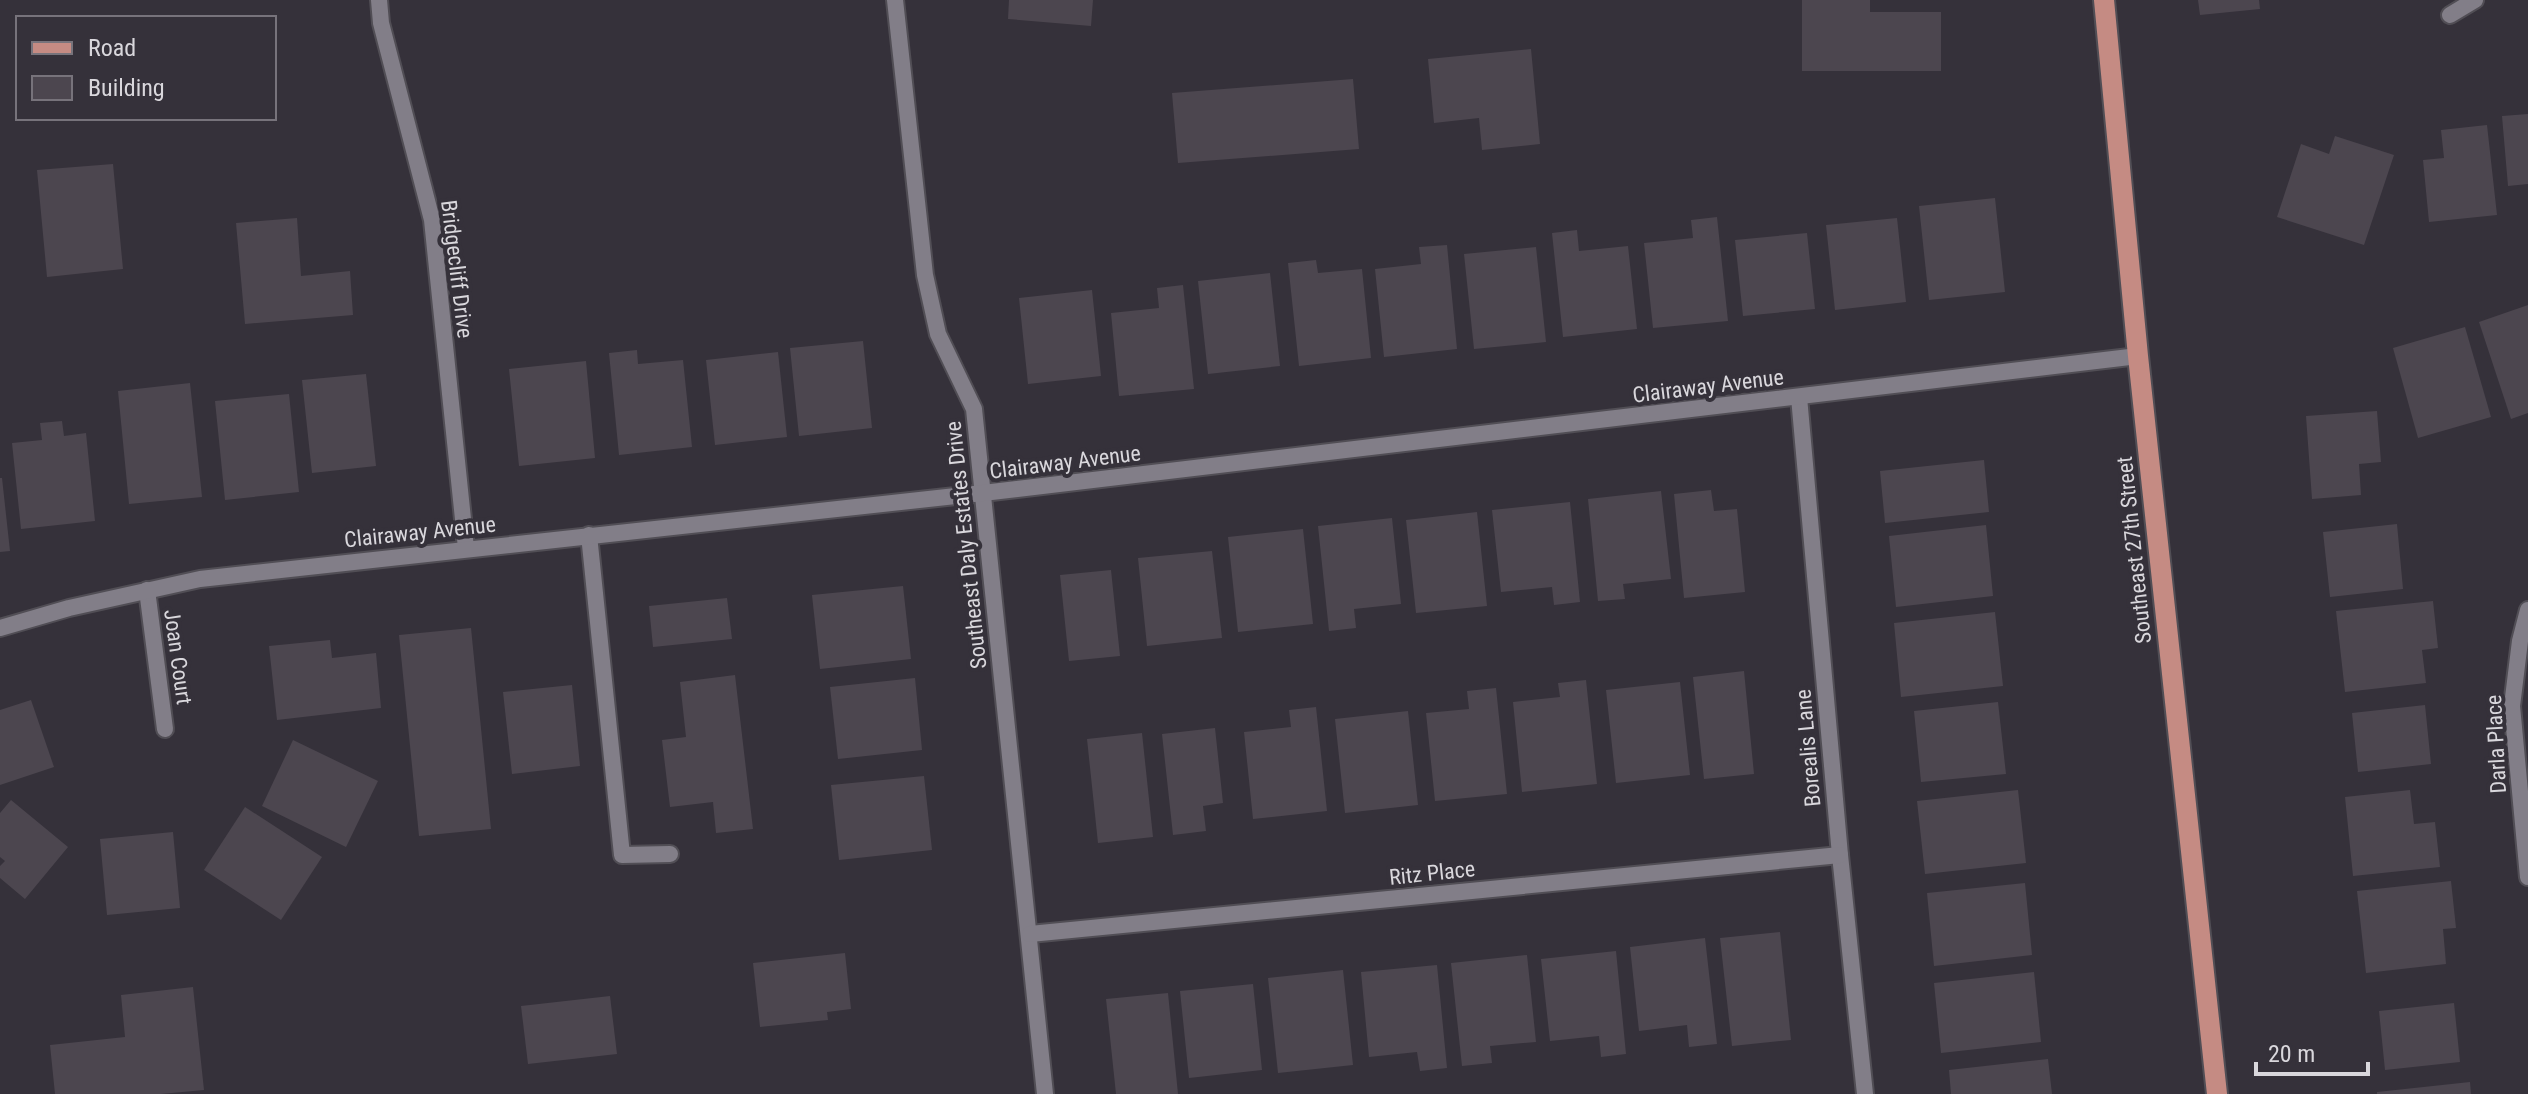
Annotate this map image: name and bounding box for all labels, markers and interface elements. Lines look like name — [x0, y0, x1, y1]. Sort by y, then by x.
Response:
legend — [16, 16, 276, 120]
text: Road — [88, 34, 136, 62]
text: Building — [88, 74, 165, 102]
street label: Bridgecliff Drive — [436, 199, 478, 339]
street label: Clairaway Avenue — [1631, 364, 1785, 408]
street label: Southeast Daly Estates Drive — [941, 420, 991, 670]
street label: Clairaway Avenue — [988, 440, 1142, 484]
street label: Southeast 27th Street — [2112, 455, 2156, 645]
street label: Clairaway Avenue — [343, 512, 497, 552]
street label: Joan Court — [159, 608, 197, 706]
street label: Borealis Lane — [1790, 688, 1826, 808]
street label: Darla Place — [2481, 694, 2511, 794]
street label: Ritz Place — [1388, 856, 1476, 890]
scale bar — [2256, 1026, 2368, 1076]
text: 20 m — [2268, 1040, 2315, 1068]

